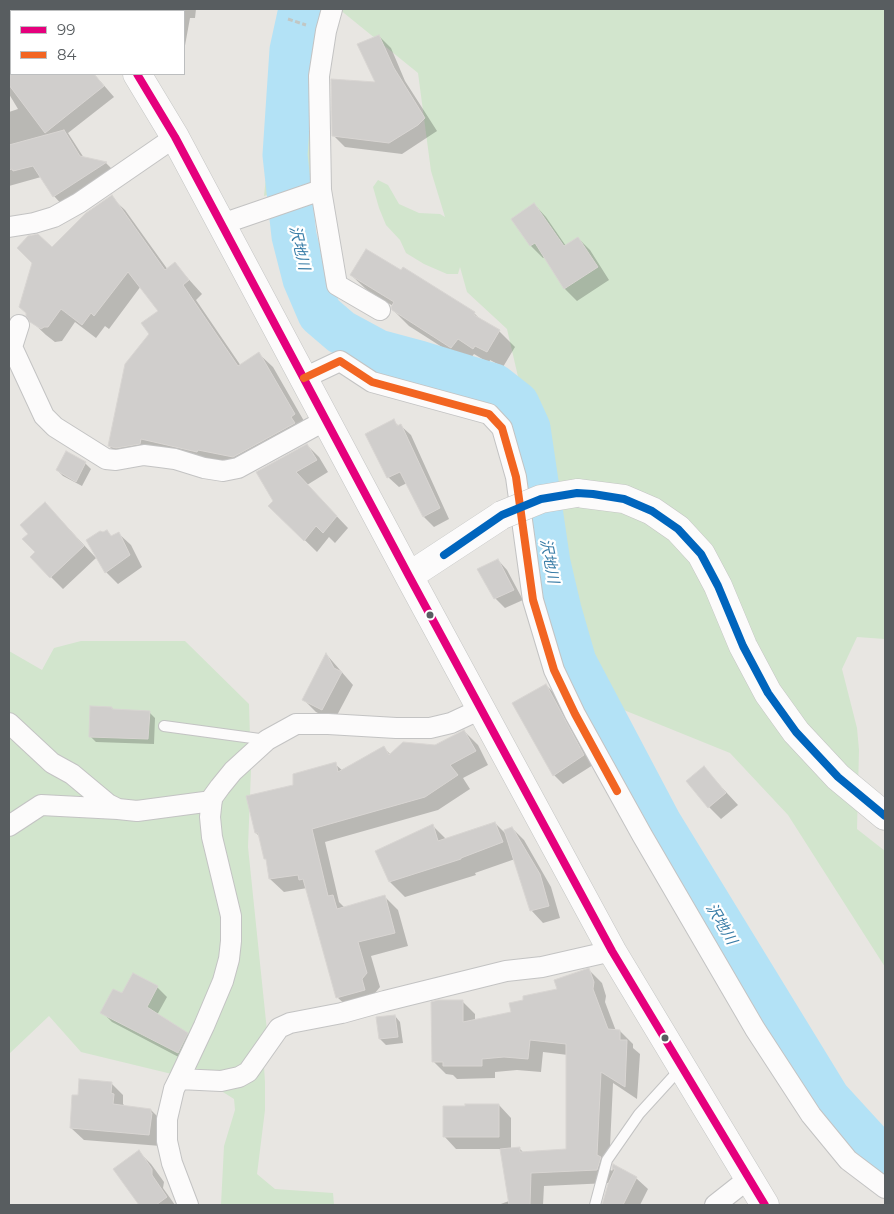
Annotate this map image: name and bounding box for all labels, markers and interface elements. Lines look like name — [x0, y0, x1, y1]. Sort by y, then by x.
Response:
legend — [10, 10, 185, 75]
text: 99 — [57, 20, 75, 39]
text: 84 — [57, 45, 77, 64]
water label: 沢地川 — [285, 224, 313, 272]
water label: 沢地川 — [536, 537, 562, 585]
unlabelled marker — [425, 610, 435, 620]
water label: 沢地川 — [702, 900, 740, 948]
unlabelled marker — [660, 1033, 670, 1043]

